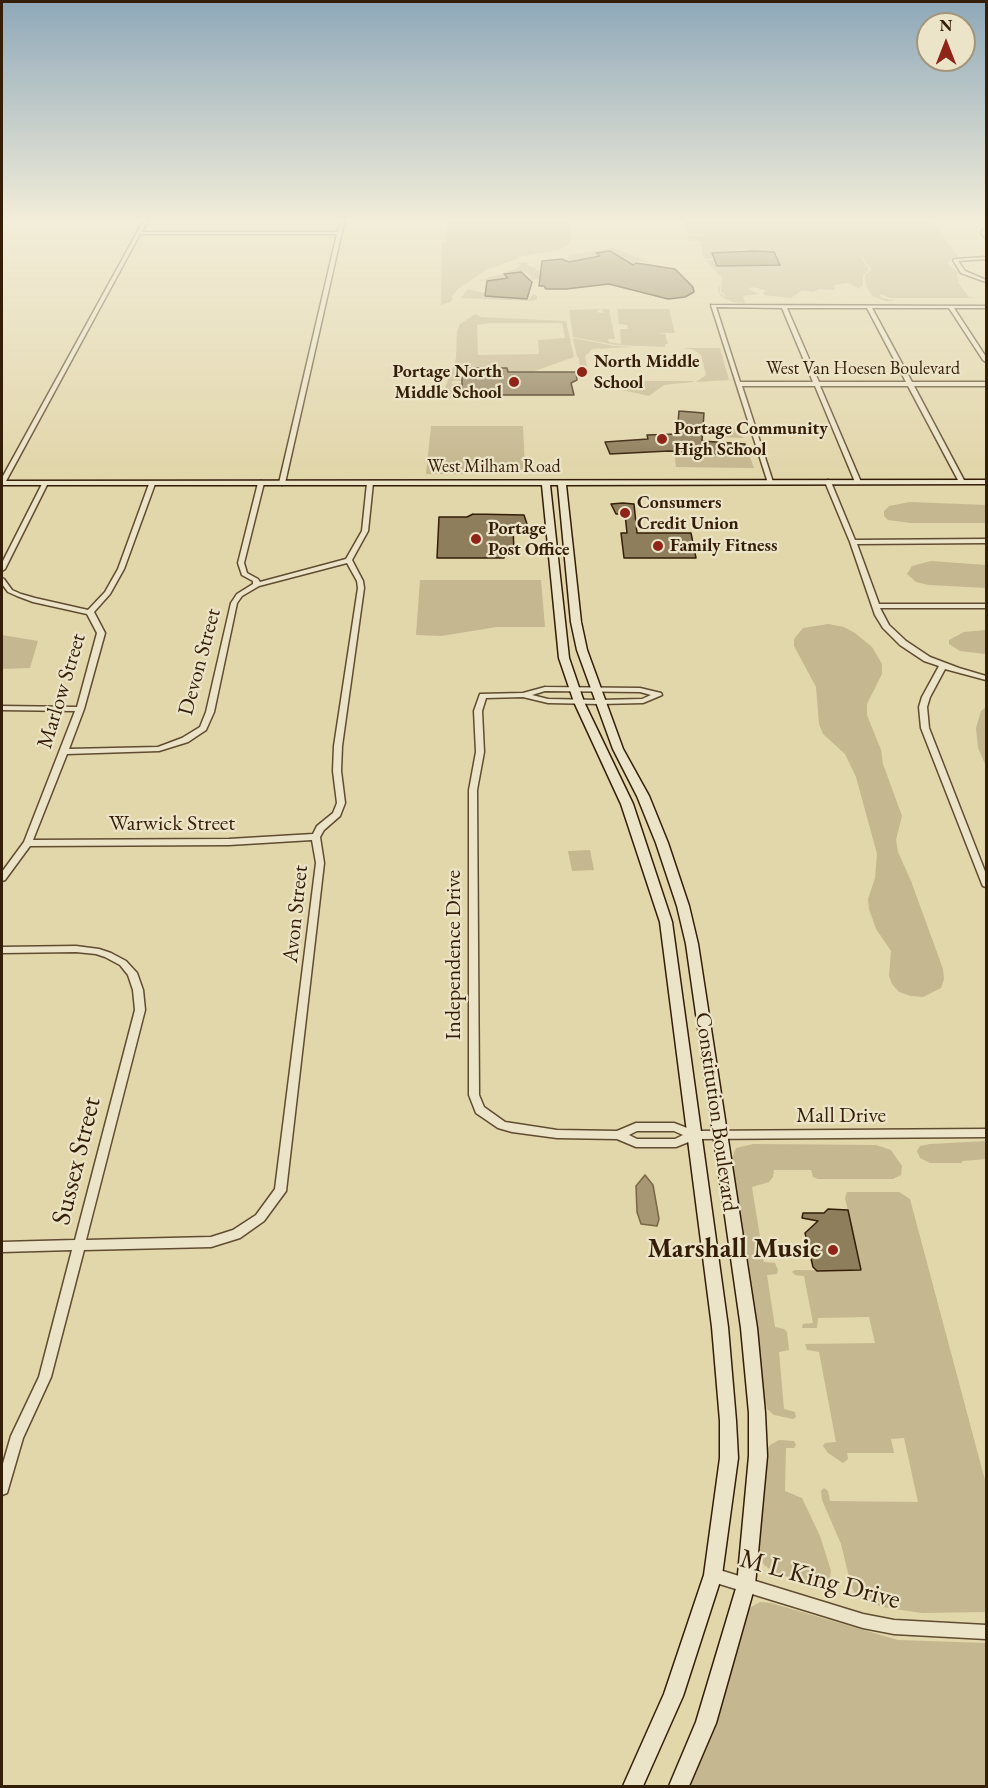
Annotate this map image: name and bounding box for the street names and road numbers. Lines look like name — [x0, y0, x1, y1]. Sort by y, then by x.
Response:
street label: West Van Hoesen Boulevard — [766, 358, 960, 380]
street label: West Milham Road — [427, 456, 561, 478]
street label: Devon Street — [173, 606, 227, 718]
street label: Marlow Street — [32, 630, 92, 752]
street label: Warwick Street — [109, 811, 235, 837]
street label: Avon Street — [278, 864, 314, 964]
street label: Independence Drive — [441, 870, 467, 1040]
street label: Constitution Boulevard — [689, 1011, 743, 1213]
street label: Sussex Street — [45, 1094, 109, 1228]
street label: Mall Drive — [796, 1103, 886, 1129]
street label: M L King Drive — [736, 1543, 904, 1617]

